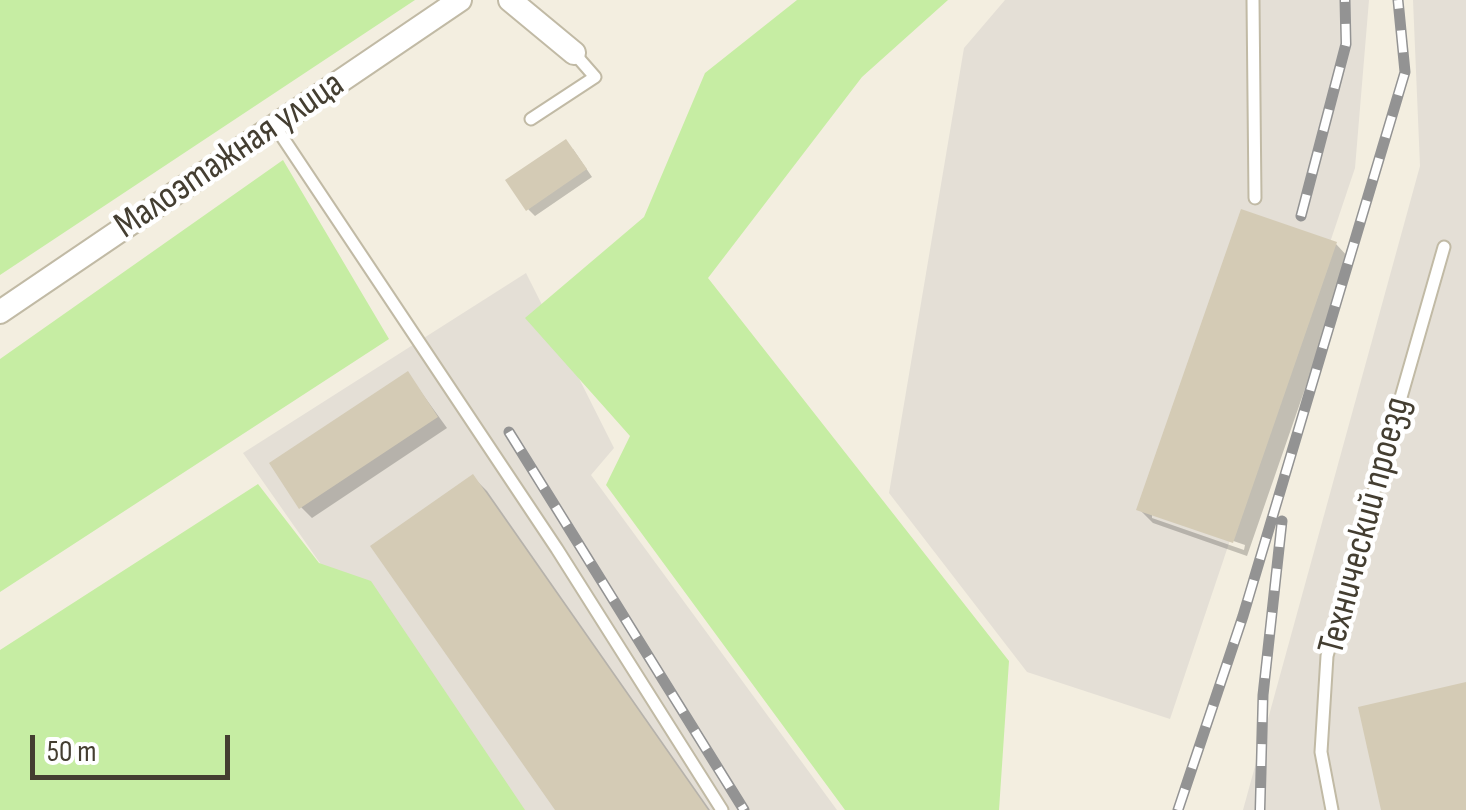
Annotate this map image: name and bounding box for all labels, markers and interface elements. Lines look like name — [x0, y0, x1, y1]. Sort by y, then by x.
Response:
street label: Малоэтажная улица — [107, 63, 353, 249]
street label: Технический проезд — [1310, 392, 1422, 660]
scale bar — [35, 715, 235, 777]
text: 50 m — [47, 734, 96, 770]

